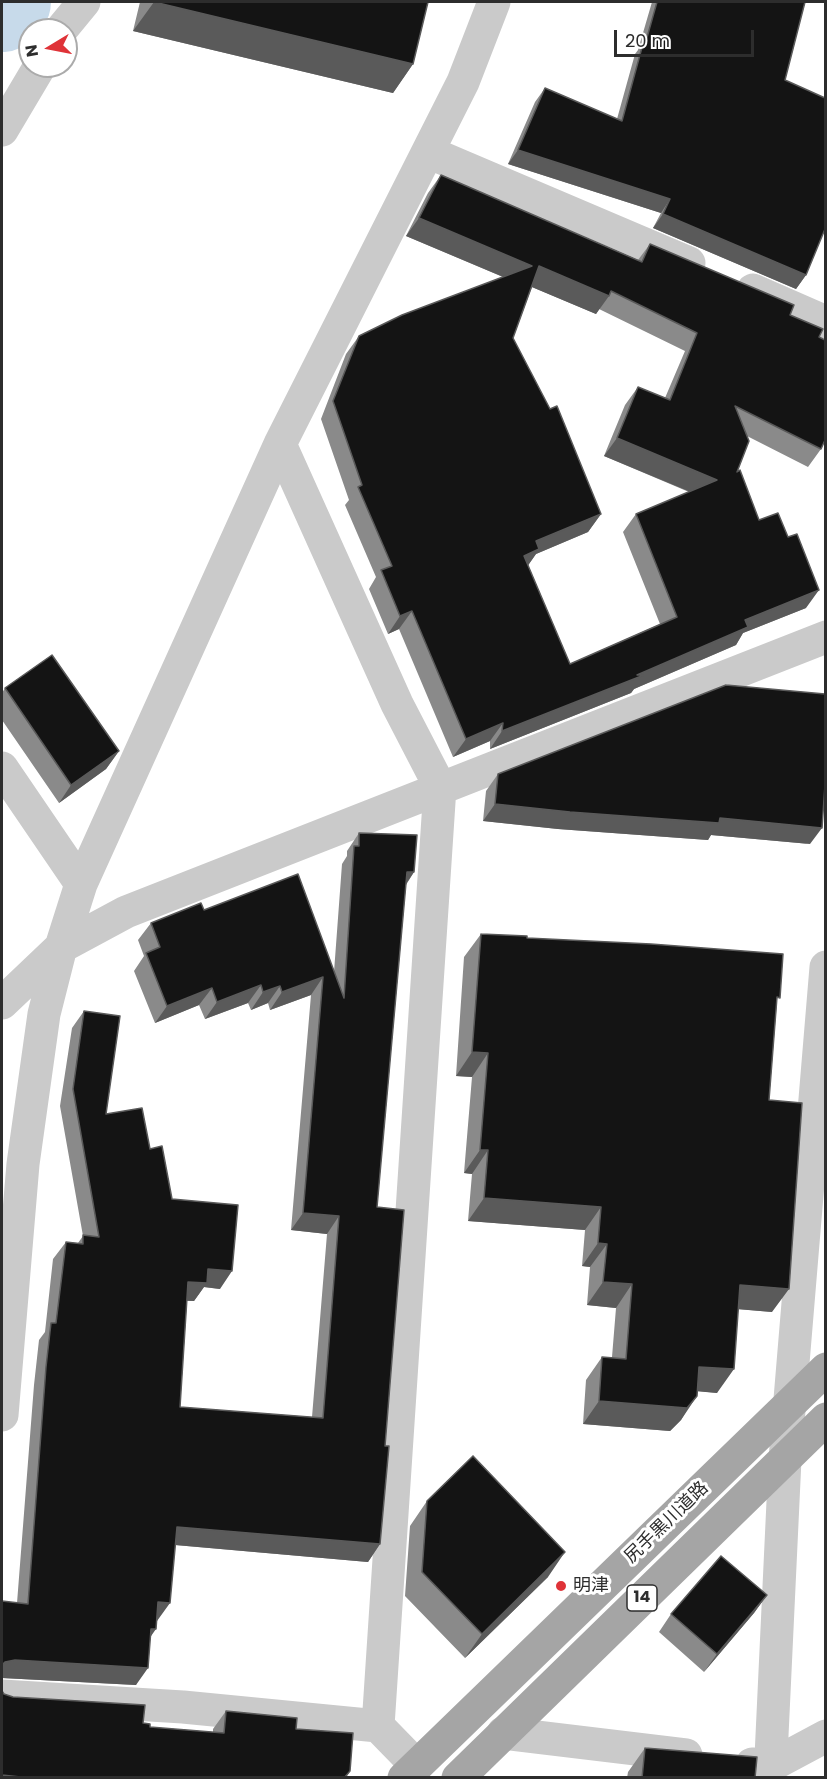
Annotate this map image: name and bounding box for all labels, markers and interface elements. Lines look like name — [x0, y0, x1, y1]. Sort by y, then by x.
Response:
north arrow — [18, 18, 78, 78]
scale bar — [617, 18, 756, 56]
text: 20 m — [625, 28, 670, 53]
text: N — [19, 43, 44, 59]
street label: 尻手黒川道路 — [621, 1478, 713, 1568]
place label: 明津 — [573, 1575, 609, 1597]
marker: 明津 — [554, 1579, 568, 1593]
road number: 14 — [627, 1585, 657, 1611]

